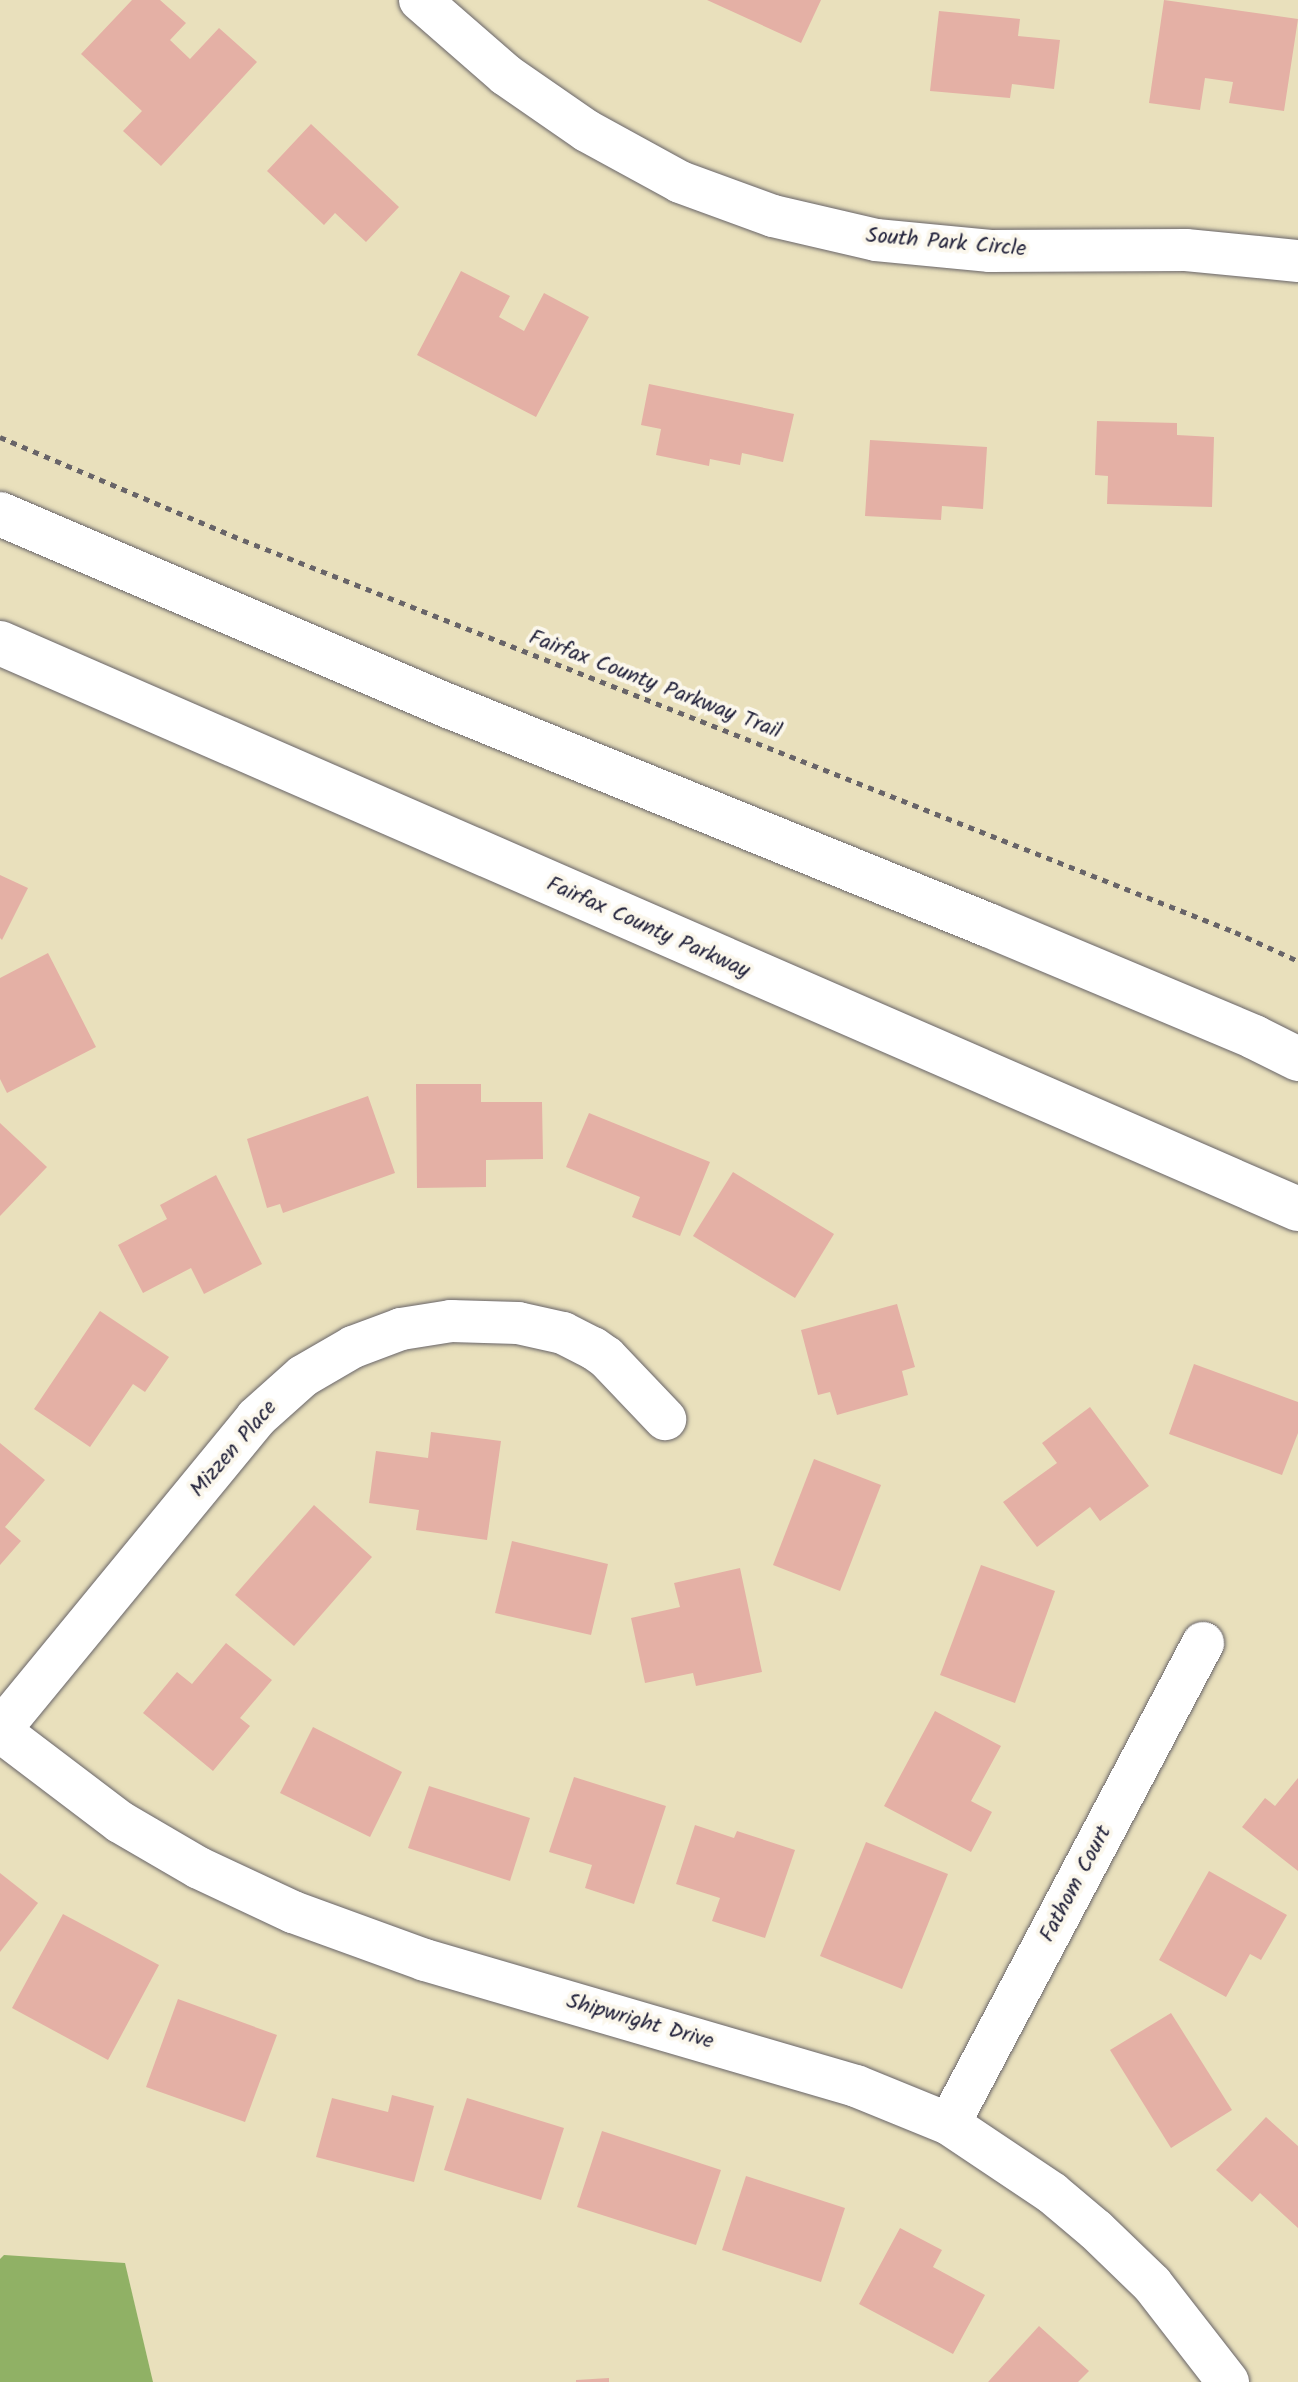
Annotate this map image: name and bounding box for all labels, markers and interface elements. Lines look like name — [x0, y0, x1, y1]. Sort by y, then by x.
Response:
street label: South Park Circle — [865, 223, 1027, 263]
street label: Fairfax County Parkway Trail — [525, 625, 785, 745]
street label: Fairfax County Parkway — [542, 871, 754, 985]
street label: Mizzen Place — [185, 1395, 283, 1503]
street label: Fathom Court — [1034, 1821, 1118, 1947]
street label: Shipwright Drive — [563, 1988, 717, 2056]

